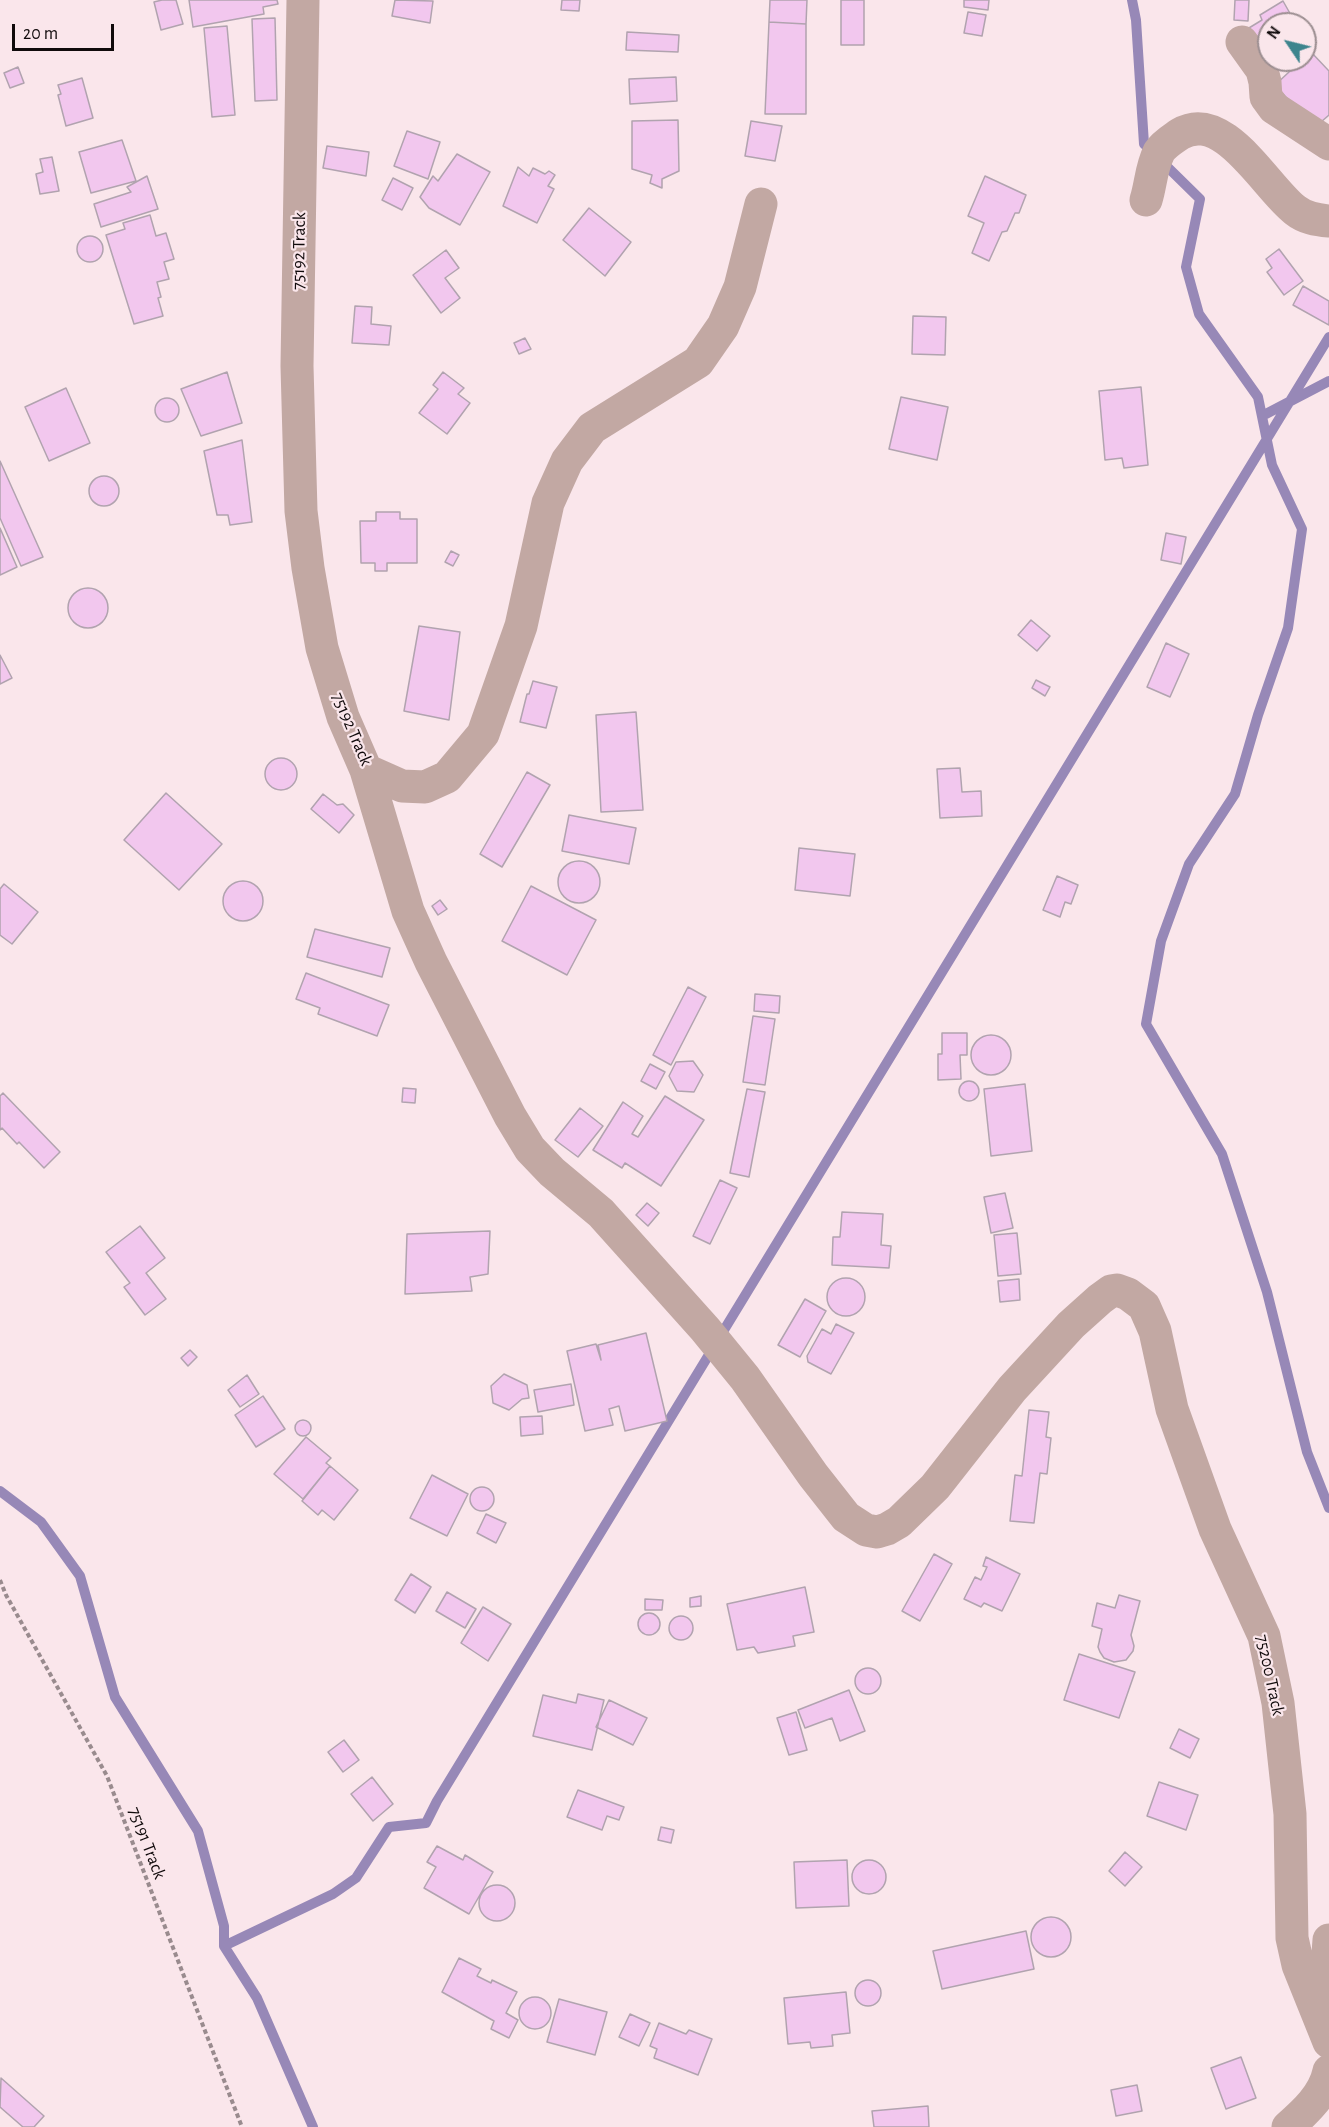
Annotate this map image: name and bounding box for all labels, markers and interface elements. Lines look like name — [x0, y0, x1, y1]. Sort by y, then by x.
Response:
scale bar — [15, 12, 117, 50]
north arrow — [1257, 12, 1317, 72]
text: N — [1264, 24, 1284, 42]
text: 20 m — [23, 25, 58, 43]
street label: 75192 Track — [288, 212, 310, 290]
street label: 75192 Track — [327, 689, 377, 769]
street label: 75200 Track — [1251, 1633, 1289, 1717]
street label: 75191 Track — [123, 1804, 171, 1882]

